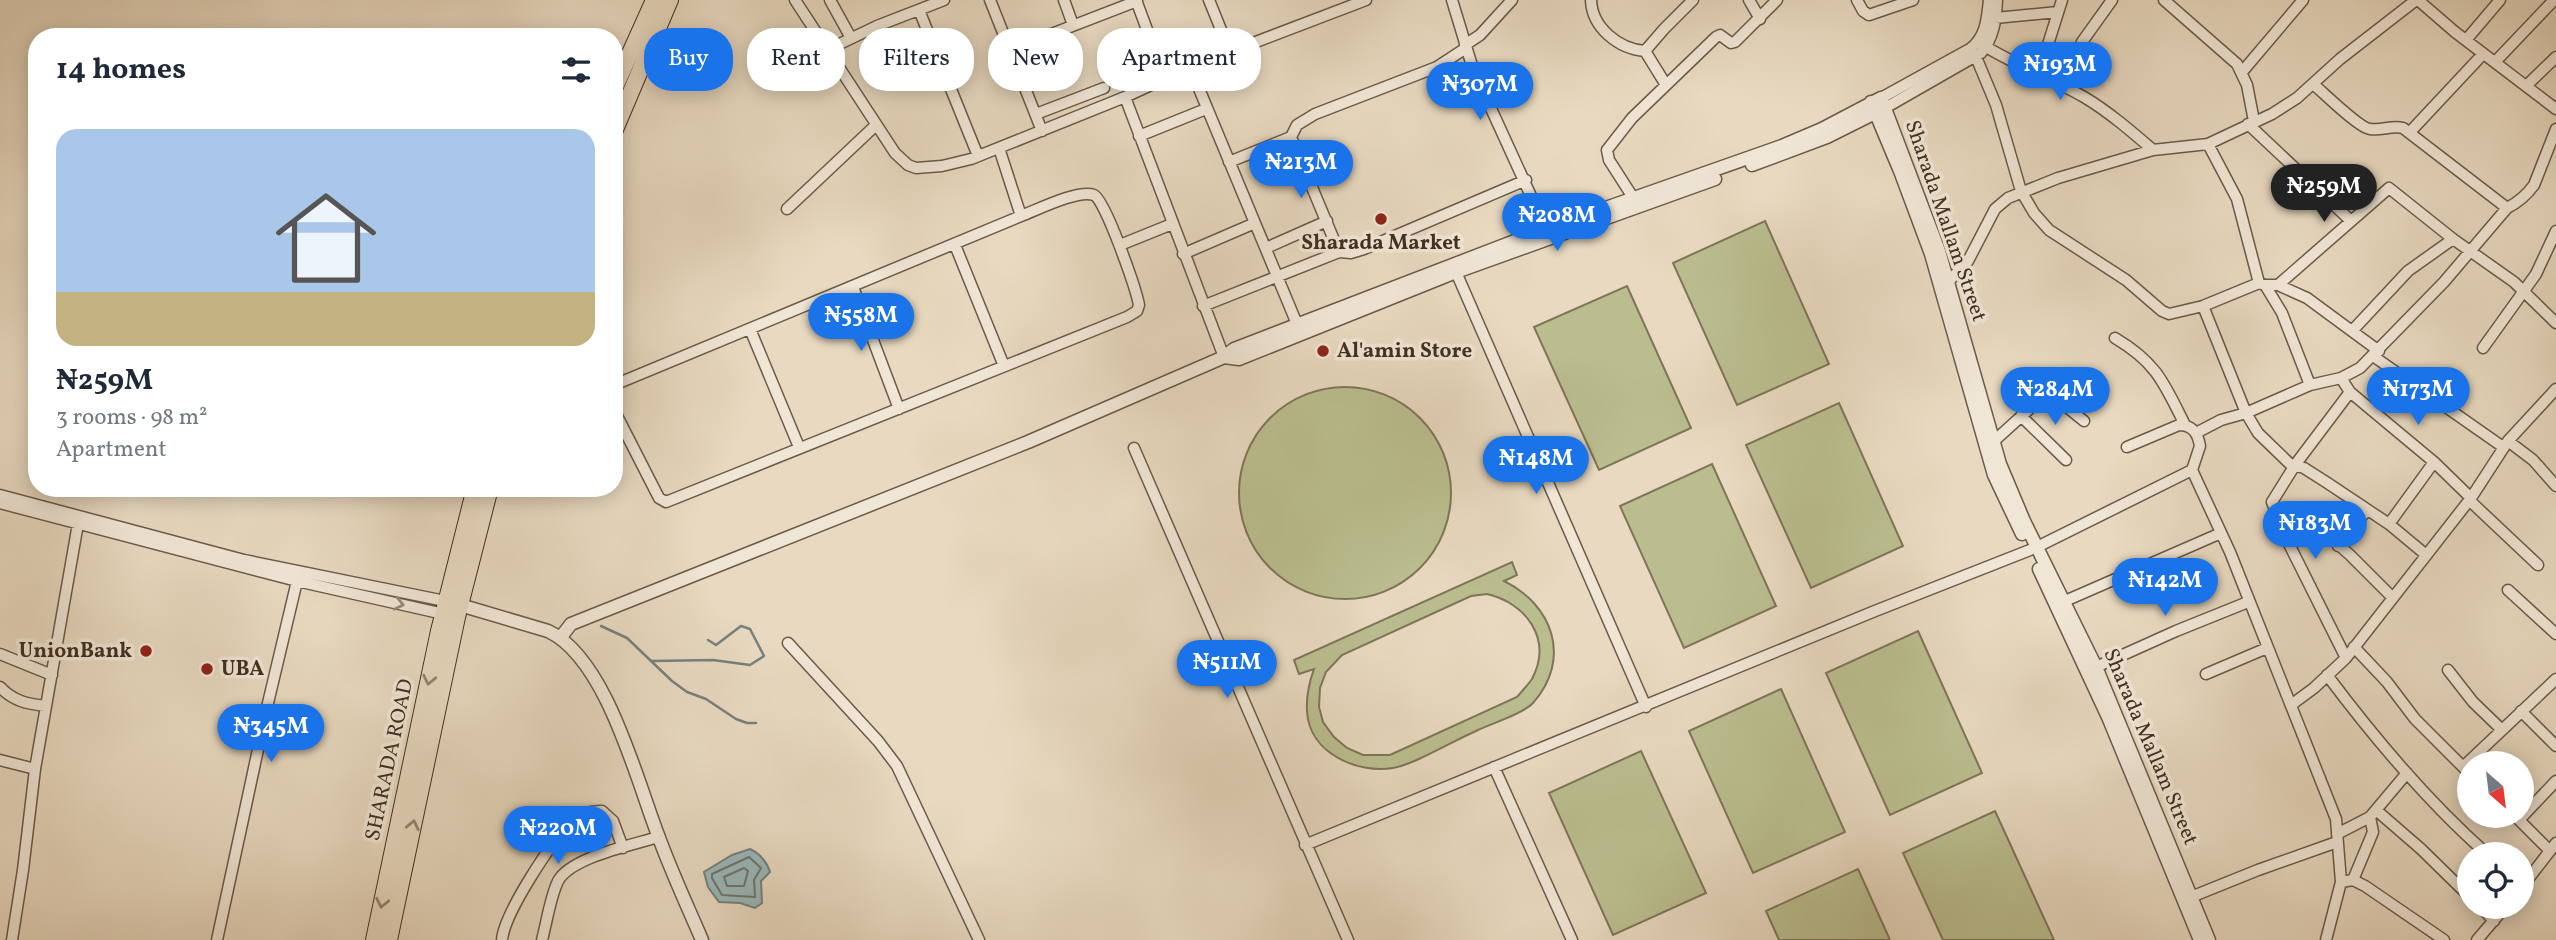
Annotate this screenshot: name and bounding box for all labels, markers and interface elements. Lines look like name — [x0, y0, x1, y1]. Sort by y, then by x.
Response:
chip: Buy — [644, 28, 733, 91]
chip: Rent — [747, 28, 845, 91]
chip: Filters — [859, 28, 974, 91]
chip: New — [988, 28, 1083, 91]
chip: Apartment — [1097, 28, 1261, 91]
pin: ₦193M — [2011, 42, 2109, 102]
text: 14 homes — [56, 49, 186, 91]
text: ₦193M — [2024, 49, 2096, 81]
icon: filters — [557, 51, 595, 89]
pin: ₦307M — [1431, 62, 1529, 122]
text: ₦307M — [1442, 69, 1518, 101]
street label: Sharada Mallam Street — [1897, 116, 1993, 326]
pin: ₦213M — [1252, 140, 1350, 200]
text: ₦213M — [1265, 147, 1337, 179]
pin: ₦259M — [2275, 164, 2373, 224]
text: ₦259M — [2287, 171, 2361, 203]
icon: home — [263, 175, 389, 301]
pin: ₦208M — [1508, 194, 1606, 253]
text: ₦208M — [1518, 200, 1596, 232]
marker: Sharada Market — [1373, 211, 1389, 227]
place label: Sharada Market — [1301, 229, 1461, 258]
pin: ₦558M — [812, 294, 910, 353]
text: ₦558M — [824, 300, 898, 332]
place label: Al'amin Store — [1337, 337, 1472, 366]
marker: Al'amin Store — [1315, 343, 1331, 359]
text: ₦259M — [56, 360, 153, 402]
pin: ₦284M — [2006, 368, 2104, 427]
pin: ₦173M — [2369, 368, 2467, 427]
text: ₦284M — [2017, 374, 2093, 406]
text: ₦173M — [2383, 374, 2453, 406]
text: 3 rooms · 98 m² — [56, 402, 208, 434]
text: Apartment — [56, 434, 167, 466]
pin: ₦148M — [1487, 436, 1585, 496]
text: ₦148M — [1499, 443, 1573, 475]
pin: ₦183M — [2266, 502, 2364, 561]
text: ₦183M — [2279, 508, 2351, 540]
pin: ₦142M — [2116, 558, 2214, 618]
text: ₦142M — [2128, 565, 2202, 597]
one-way arrow — [393, 596, 405, 610]
place label: UnionBank — [19, 637, 132, 666]
pin: ₦511M — [1178, 640, 1276, 700]
marker: UnionBank — [138, 643, 154, 659]
street label: Sharada Mallam Street — [2095, 644, 2205, 850]
text: ₦511M — [1193, 647, 1261, 679]
place label: UBA — [221, 655, 264, 684]
marker: UBA — [199, 661, 215, 677]
one-way arrow — [422, 674, 437, 686]
street label: SHARADA ROAD — [359, 676, 421, 844]
pin: ₦345M — [222, 704, 320, 764]
text: ₦345M — [233, 711, 309, 743]
north arrow — [2457, 751, 2534, 828]
map controls — [2457, 751, 2534, 919]
pin: ₦220M — [509, 806, 607, 866]
text: ₦220M — [520, 813, 596, 845]
one-way arrow — [405, 819, 420, 831]
button: locate — [2457, 842, 2534, 919]
one-way arrow — [376, 897, 391, 909]

